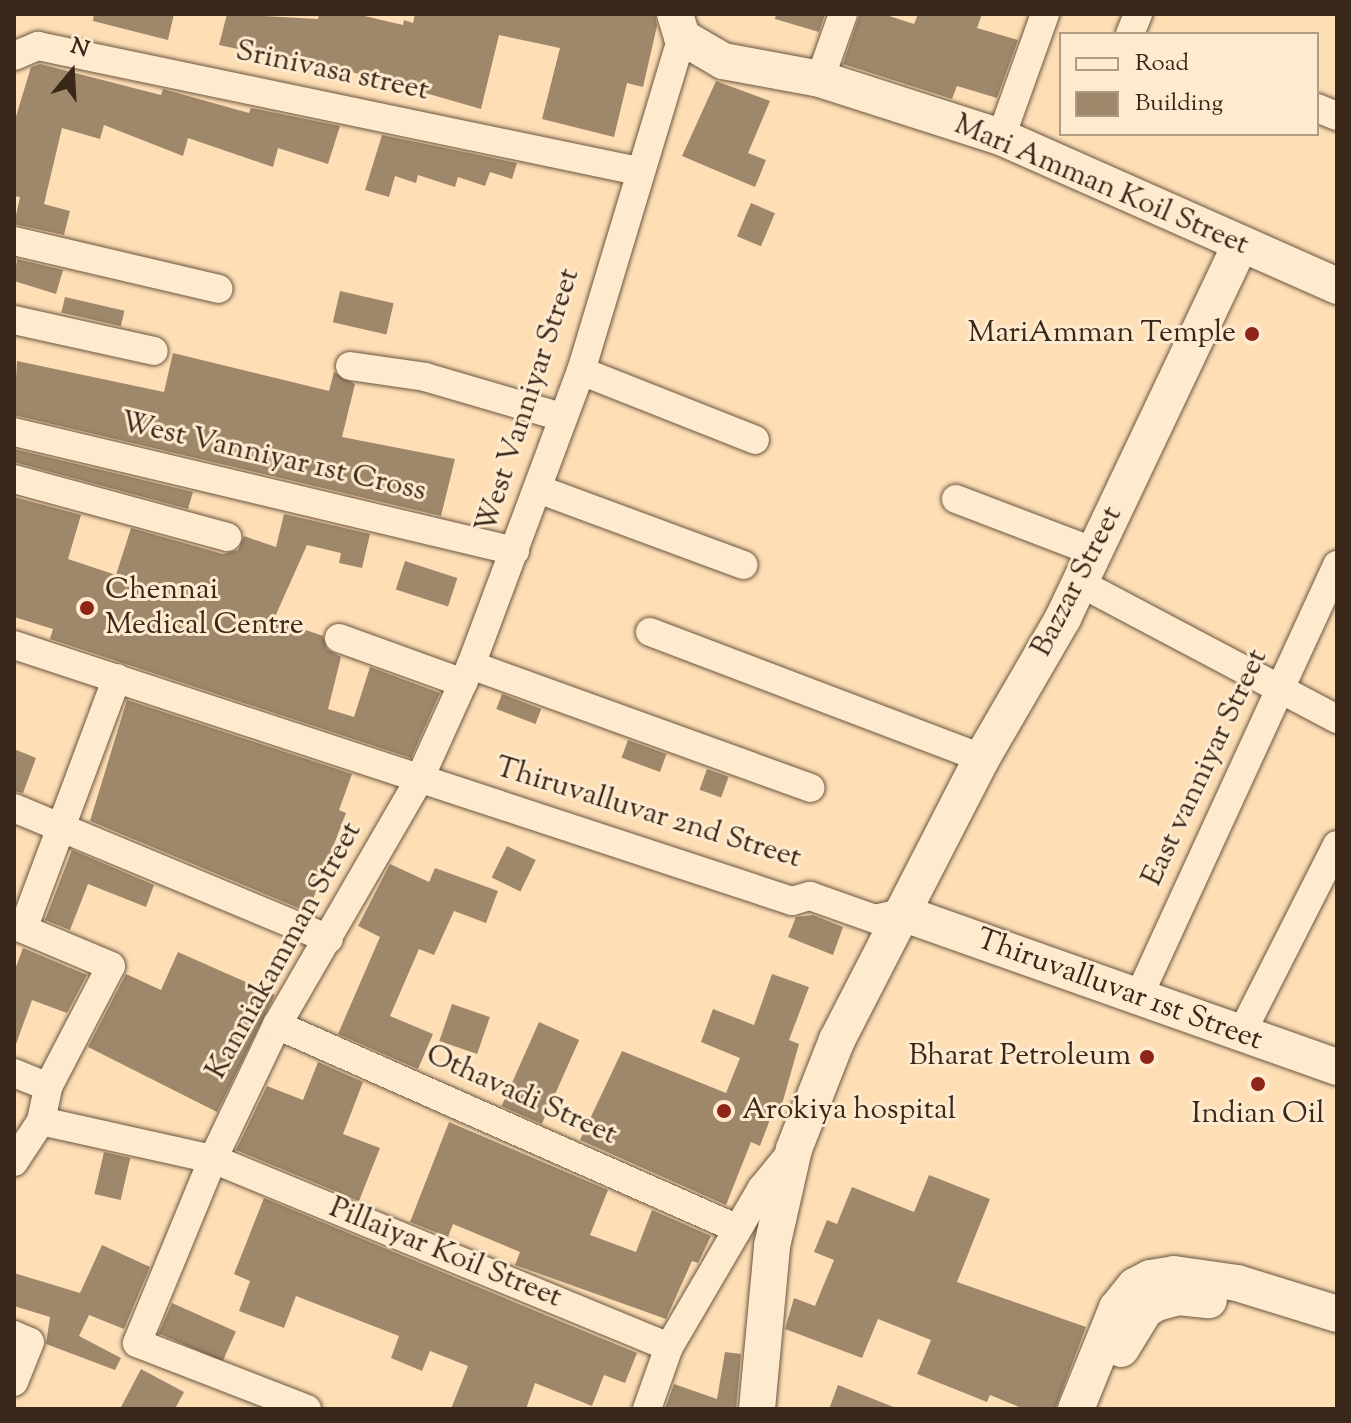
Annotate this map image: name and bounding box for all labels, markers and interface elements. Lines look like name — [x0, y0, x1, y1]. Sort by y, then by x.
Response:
text: N — [66, 31, 93, 67]
north arrow — [32, 32, 112, 112]
legend — [1059, 32, 1319, 136]
street label: Srinivasa street — [232, 34, 432, 110]
text: Road — [1135, 47, 1189, 81]
text: Building — [1135, 87, 1223, 121]
street label: Mari Amman Koil Street — [948, 108, 1254, 264]
street label: West Vanniyar Street — [469, 264, 589, 538]
place label: MariAmman Temple — [968, 316, 1236, 352]
marker: MariAmman Temple — [1243, 325, 1261, 343]
street label: West Vanniyar 1st Cross — [117, 405, 429, 511]
street label: Bazzar Street — [1025, 501, 1131, 663]
place label: Chennai Medical Centre — [105, 573, 304, 644]
marker: Chennai Medical Centre — [76, 597, 98, 619]
street label: East vanniyar Street — [1135, 644, 1277, 892]
street label: Thiruvalluvar 2nd Street — [491, 750, 805, 878]
street label: Kanniakamman Street — [199, 816, 371, 1086]
street label: Thiruvalluvar 1st Street — [971, 922, 1267, 1060]
street label: Othavadi Street — [420, 1038, 622, 1154]
place label: Bharat Petroleum — [908, 1039, 1131, 1075]
marker: Bharat Petroleum — [1138, 1048, 1156, 1066]
marker: Indian Oil — [1249, 1075, 1267, 1093]
place label: Arokiya hospital — [742, 1093, 956, 1129]
place label: Indian Oil — [1191, 1097, 1325, 1133]
marker: Arokiya hospital — [713, 1100, 735, 1122]
street label: Pillaiyar Koil Street — [324, 1191, 566, 1317]

